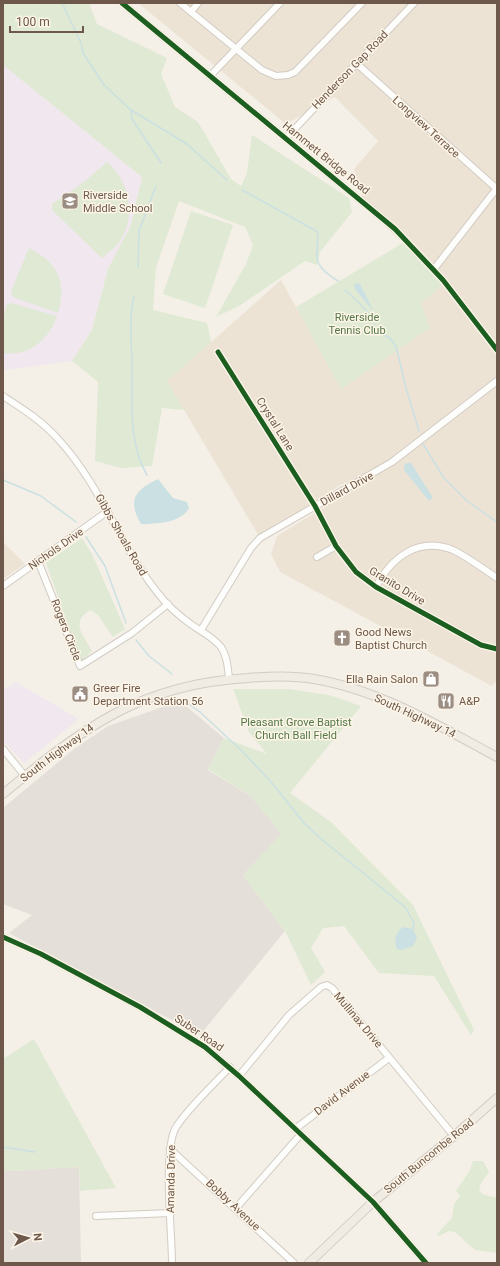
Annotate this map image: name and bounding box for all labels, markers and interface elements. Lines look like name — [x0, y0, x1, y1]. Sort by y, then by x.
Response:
scale bar — [10, 8, 83, 34]
text: 100 m — [16, 15, 50, 29]
street label: Henderson Gap Road — [309, 28, 391, 112]
street label: Longview Terrace — [390, 93, 462, 161]
street label: Hammett Bridge Road — [280, 119, 372, 197]
place label: Riverside Middle School — [83, 189, 153, 215]
school or university icon: Riverside Middle School — [60, 191, 80, 211]
park label: Riverside Tennis Club — [328, 311, 386, 337]
street label: Crystal Lane — [253, 395, 297, 453]
street label: Dillard Drive — [318, 469, 376, 509]
street label: Gibbs Shoals Road — [92, 492, 150, 578]
street label: Nichols Drive — [26, 525, 86, 573]
street label: Granito Drive — [367, 564, 427, 608]
street label: Rogers Circle — [48, 597, 84, 663]
place label: Good News Baptist Church — [355, 626, 427, 652]
church icon: Good News Baptist Church — [332, 628, 352, 648]
shop icon: Ella Rain Salon — [421, 669, 441, 689]
place label: Ella Rain Salon — [346, 673, 418, 686]
place label: Greer Fire Department Station 56 — [93, 682, 204, 708]
public building icon: Greer Fire Department Station 56 — [70, 684, 90, 704]
street label: South Highway 14 — [372, 691, 458, 741]
restaurant icon: A&P — [436, 691, 456, 711]
place label: A&P — [459, 695, 480, 708]
park label: Pleasant Grove Baptist Church Ball Field — [240, 716, 352, 742]
street label: South Highway 14 — [18, 721, 96, 785]
street label: Mullinax Drive — [331, 990, 385, 1051]
street label: Suber Road — [172, 1012, 226, 1054]
street label: David Avenue — [312, 1068, 372, 1118]
street label: South Buncombe Road — [381, 1116, 477, 1196]
street label: Amanda Drive — [164, 1144, 178, 1213]
street label: Bobby Avenue — [203, 1177, 263, 1234]
north arrow — [8, 1218, 48, 1258]
text: N — [31, 1232, 44, 1242]

